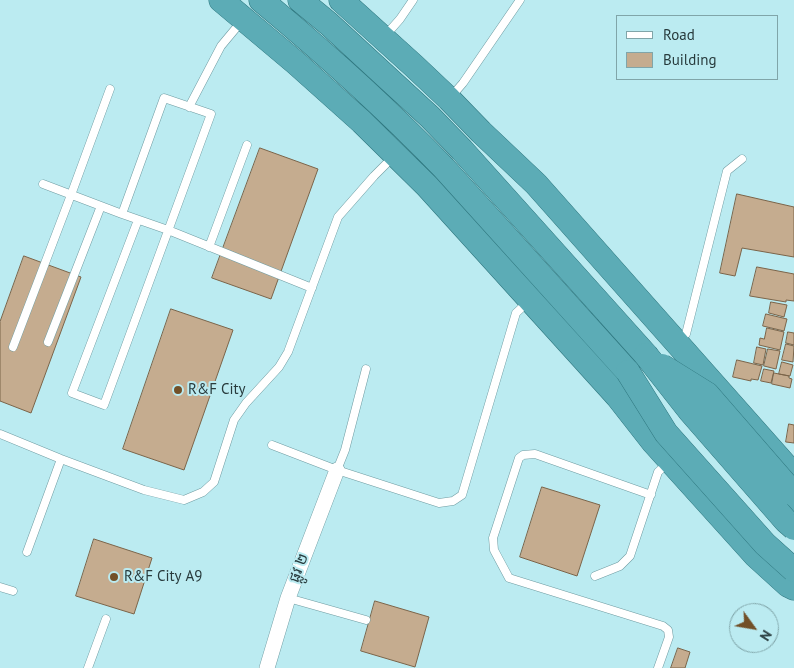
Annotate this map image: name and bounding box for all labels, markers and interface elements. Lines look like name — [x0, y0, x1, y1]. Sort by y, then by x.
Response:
legend — [616, 15, 779, 80]
text: Road — [663, 25, 695, 44]
text: Building — [663, 50, 717, 69]
place label: R&F City — [188, 381, 246, 399]
marker: R&F City — [172, 384, 184, 396]
street label: ផ្លូវ ២ — [285, 551, 313, 585]
place label: R&F City A9 — [124, 568, 203, 586]
marker: R&F City A9 — [108, 571, 120, 583]
north arrow — [729, 603, 779, 653]
text: N — [756, 627, 776, 644]

